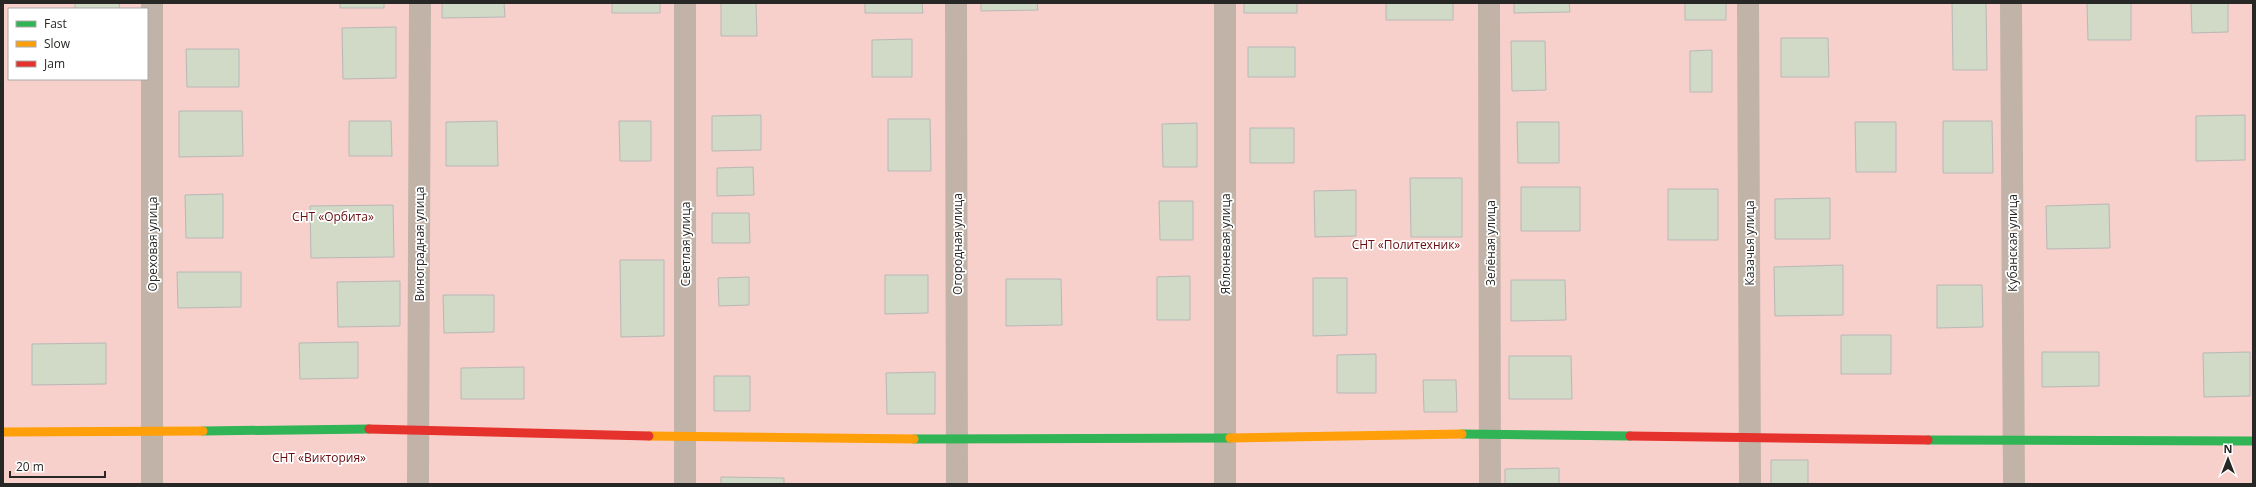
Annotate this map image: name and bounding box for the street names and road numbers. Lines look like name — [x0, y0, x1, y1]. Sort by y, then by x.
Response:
street label: Виноградная улица — [411, 187, 428, 301]
street label: Огородная улица — [949, 193, 966, 295]
street label: Яблоневая улица — [1217, 193, 1234, 295]
street label: Кубанская улица — [2004, 194, 2021, 292]
street label: Ореховая улица — [144, 197, 161, 291]
street label: Зелёная улица — [1482, 200, 1499, 286]
street label: Казачья улица — [1741, 200, 1758, 286]
street label: Светлая улица — [677, 202, 694, 286]

